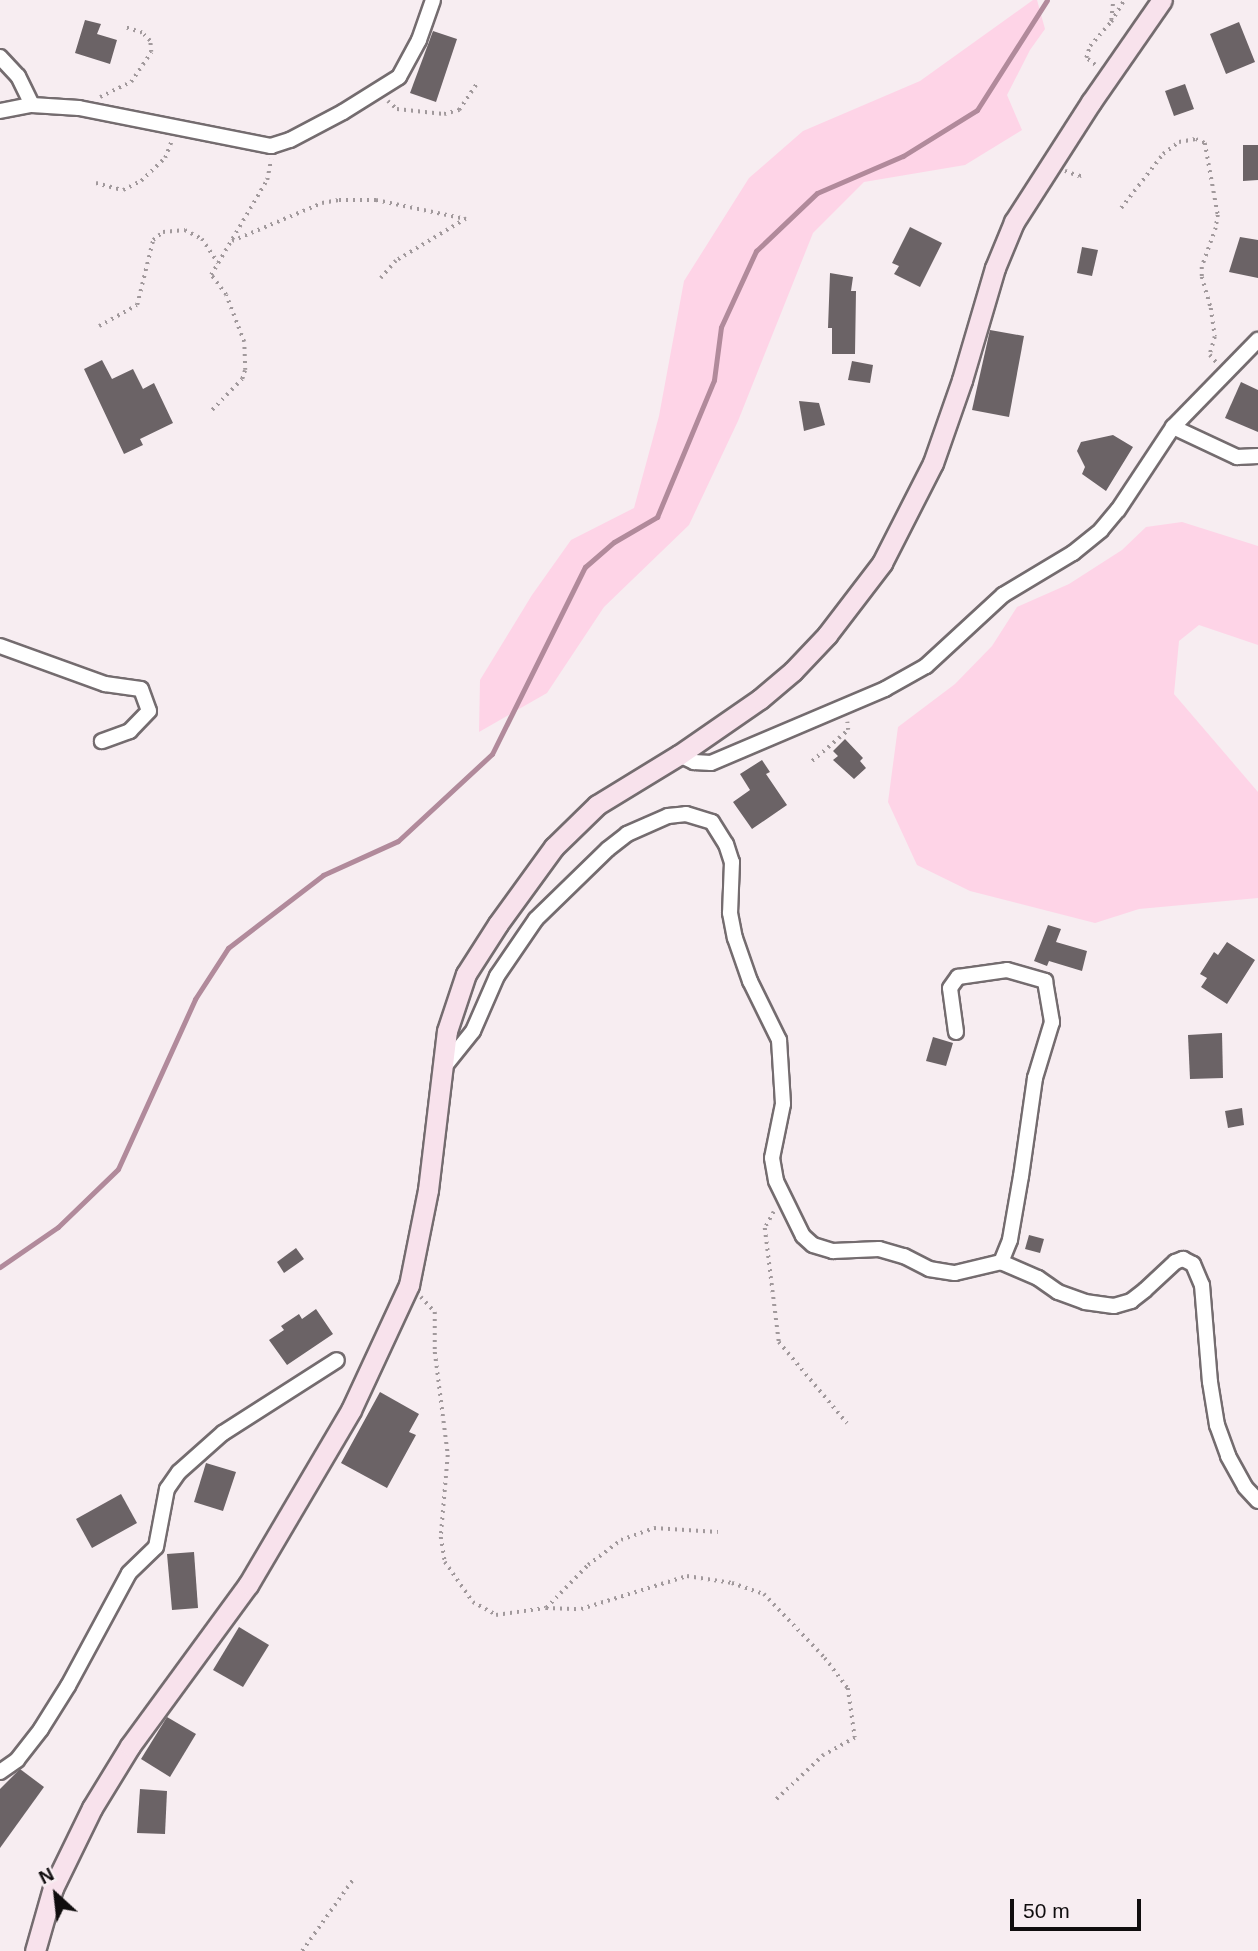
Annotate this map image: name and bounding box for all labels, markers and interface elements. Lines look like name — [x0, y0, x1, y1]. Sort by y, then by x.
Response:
north arrow — [21, 1860, 91, 1930]
text: N — [35, 1863, 57, 1888]
scale bar — [1013, 1884, 1144, 1928]
text: 50 m — [1023, 1899, 1070, 1922]

